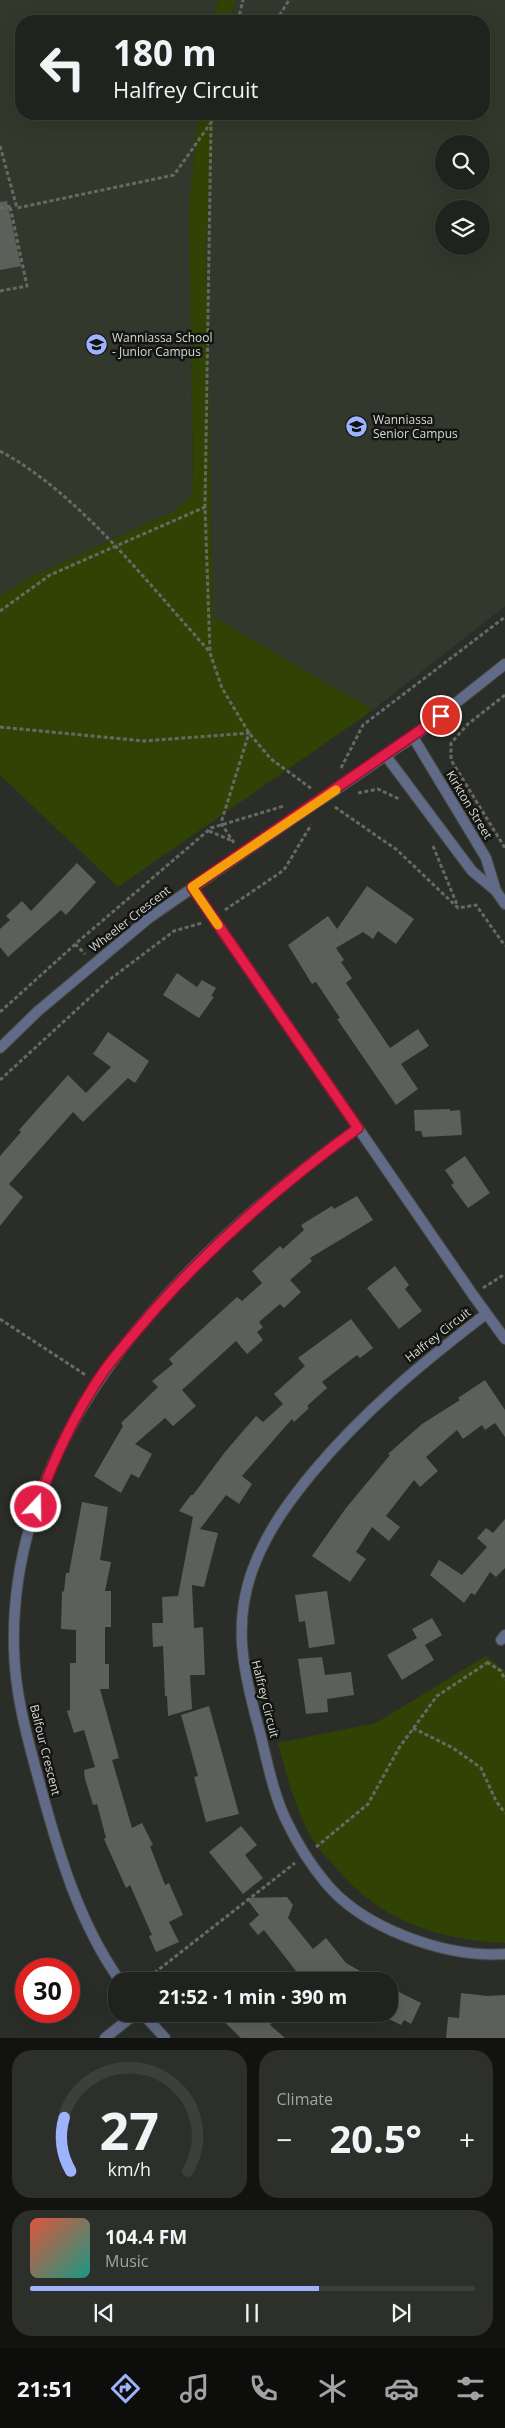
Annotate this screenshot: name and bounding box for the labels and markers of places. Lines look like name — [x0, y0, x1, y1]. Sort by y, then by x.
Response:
place label: Wanniassa School - Junior Campus — [112, 329, 213, 360]
school or university icon: Wanniassa School - Junior Campus — [84, 333, 108, 357]
place label: Wanniassa Senior Campus — [373, 411, 458, 442]
school or university icon: Wanniassa Senior Campus — [345, 415, 369, 439]
pin — [420, 695, 462, 737]

